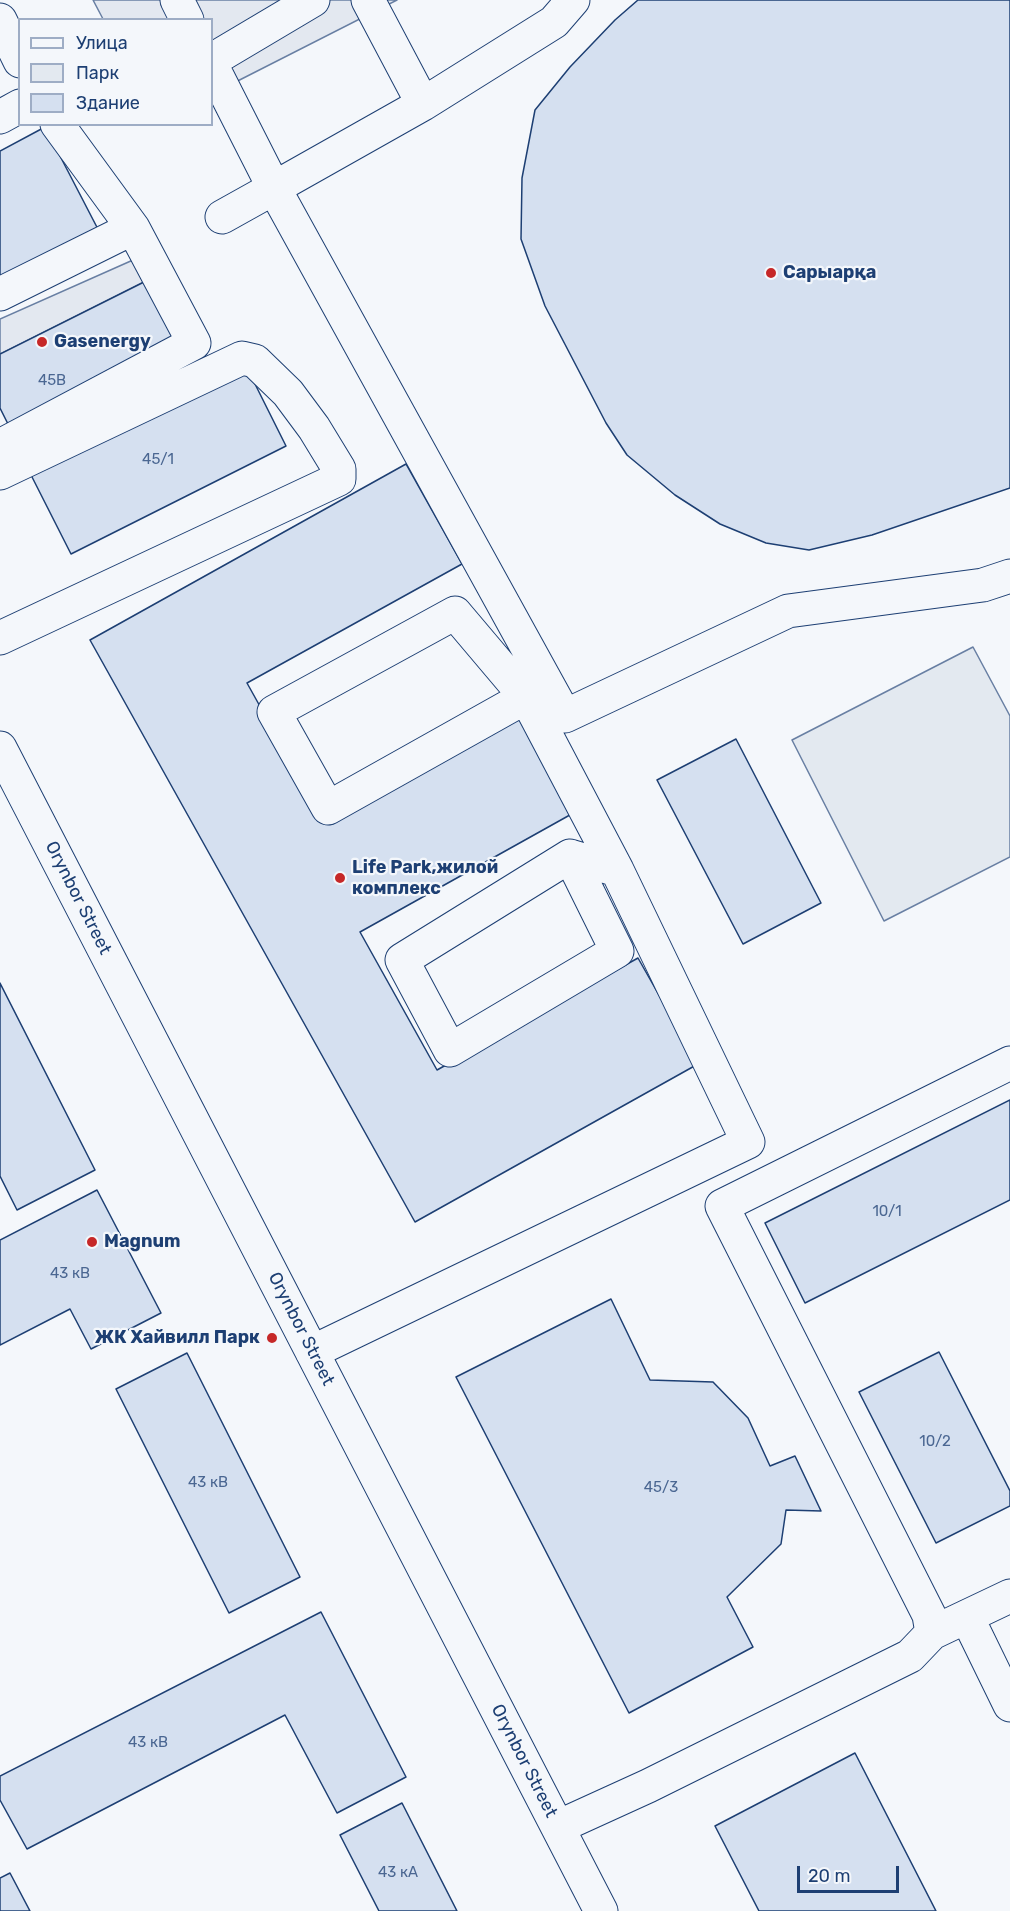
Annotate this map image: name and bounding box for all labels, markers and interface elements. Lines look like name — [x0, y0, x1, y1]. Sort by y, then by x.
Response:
legend — [18, 18, 213, 126]
text: Улица — [76, 32, 128, 54]
text: Парк — [76, 62, 119, 84]
text: Здание — [76, 92, 140, 114]
place label: Сарыарқа — [783, 262, 876, 284]
marker: Сарыарқа — [764, 266, 778, 280]
place label: Gasenergy — [54, 331, 151, 353]
marker: Gasenergy — [35, 335, 49, 349]
house number: 45В — [38, 372, 66, 390]
house number: 45/1 — [142, 451, 174, 469]
street label: Orynbor Street — [40, 838, 116, 958]
place label: Life Park,жилой комплекс — [352, 857, 498, 900]
marker: Life Park,жилой комплекс — [333, 871, 347, 885]
house number: 10/1 — [872, 1203, 902, 1221]
place label: Magnum — [104, 1231, 181, 1253]
marker: Magnum — [85, 1235, 99, 1249]
house number: 43 кВ — [50, 1265, 90, 1283]
street label: Orynbor Street — [263, 1269, 339, 1389]
place label: ЖК Хайвилл Парк — [95, 1327, 260, 1349]
marker: ЖК Хайвилл Парк — [265, 1331, 279, 1345]
house number: 10/2 — [919, 1433, 951, 1451]
house number: 43 кВ — [188, 1474, 228, 1492]
house number: 45/3 — [644, 1479, 678, 1497]
street label: Orynbor Street — [486, 1701, 562, 1821]
house number: 43 кВ — [128, 1734, 168, 1752]
scale bar — [800, 1854, 902, 1892]
house number: 43 кА — [378, 1864, 418, 1882]
text: 20 m — [808, 1865, 850, 1887]

